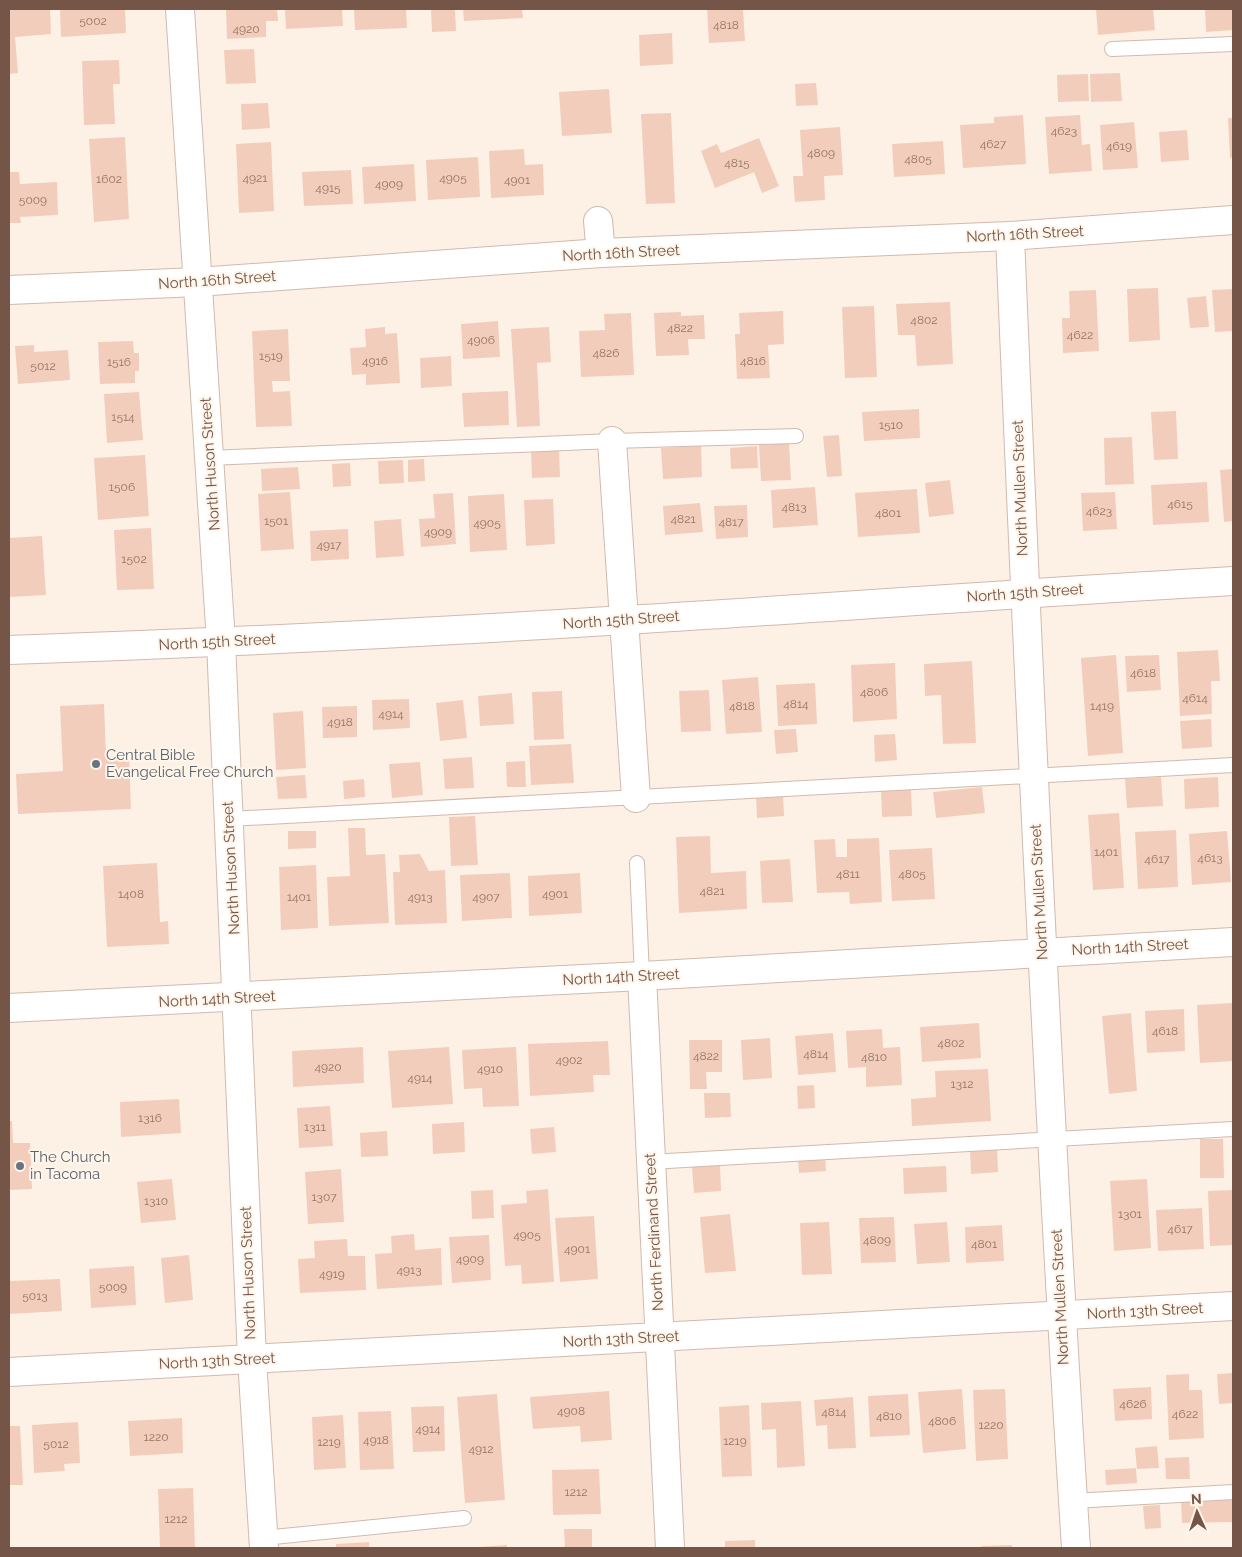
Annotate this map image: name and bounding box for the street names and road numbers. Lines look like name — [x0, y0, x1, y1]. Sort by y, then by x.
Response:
street label: North 16th Street — [966, 222, 1084, 246]
street label: North 16th Street — [562, 241, 680, 265]
street label: North 16th Street — [158, 267, 276, 293]
street label: North Huson Street — [196, 397, 224, 531]
street label: North Mullen Street — [1009, 420, 1031, 556]
street label: North 15th Street — [966, 580, 1084, 606]
street label: North 15th Street — [562, 607, 680, 633]
street label: North 15th Street — [158, 630, 276, 654]
street label: North Huson Street — [219, 801, 243, 935]
street label: North Mullen Street — [1026, 823, 1052, 961]
street label: North 14th Street — [1071, 935, 1189, 959]
street label: North 14th Street — [562, 965, 680, 989]
street label: North 14th Street — [158, 987, 276, 1011]
street label: North Ferdinand Street — [641, 1152, 667, 1312]
street label: North Huson Street — [237, 1206, 259, 1340]
street label: North Mullen Street — [1047, 1228, 1073, 1366]
street label: North 13th Street — [1086, 1299, 1204, 1323]
street label: North 13th Street — [562, 1327, 680, 1351]
street label: North 13th Street — [158, 1349, 276, 1373]

